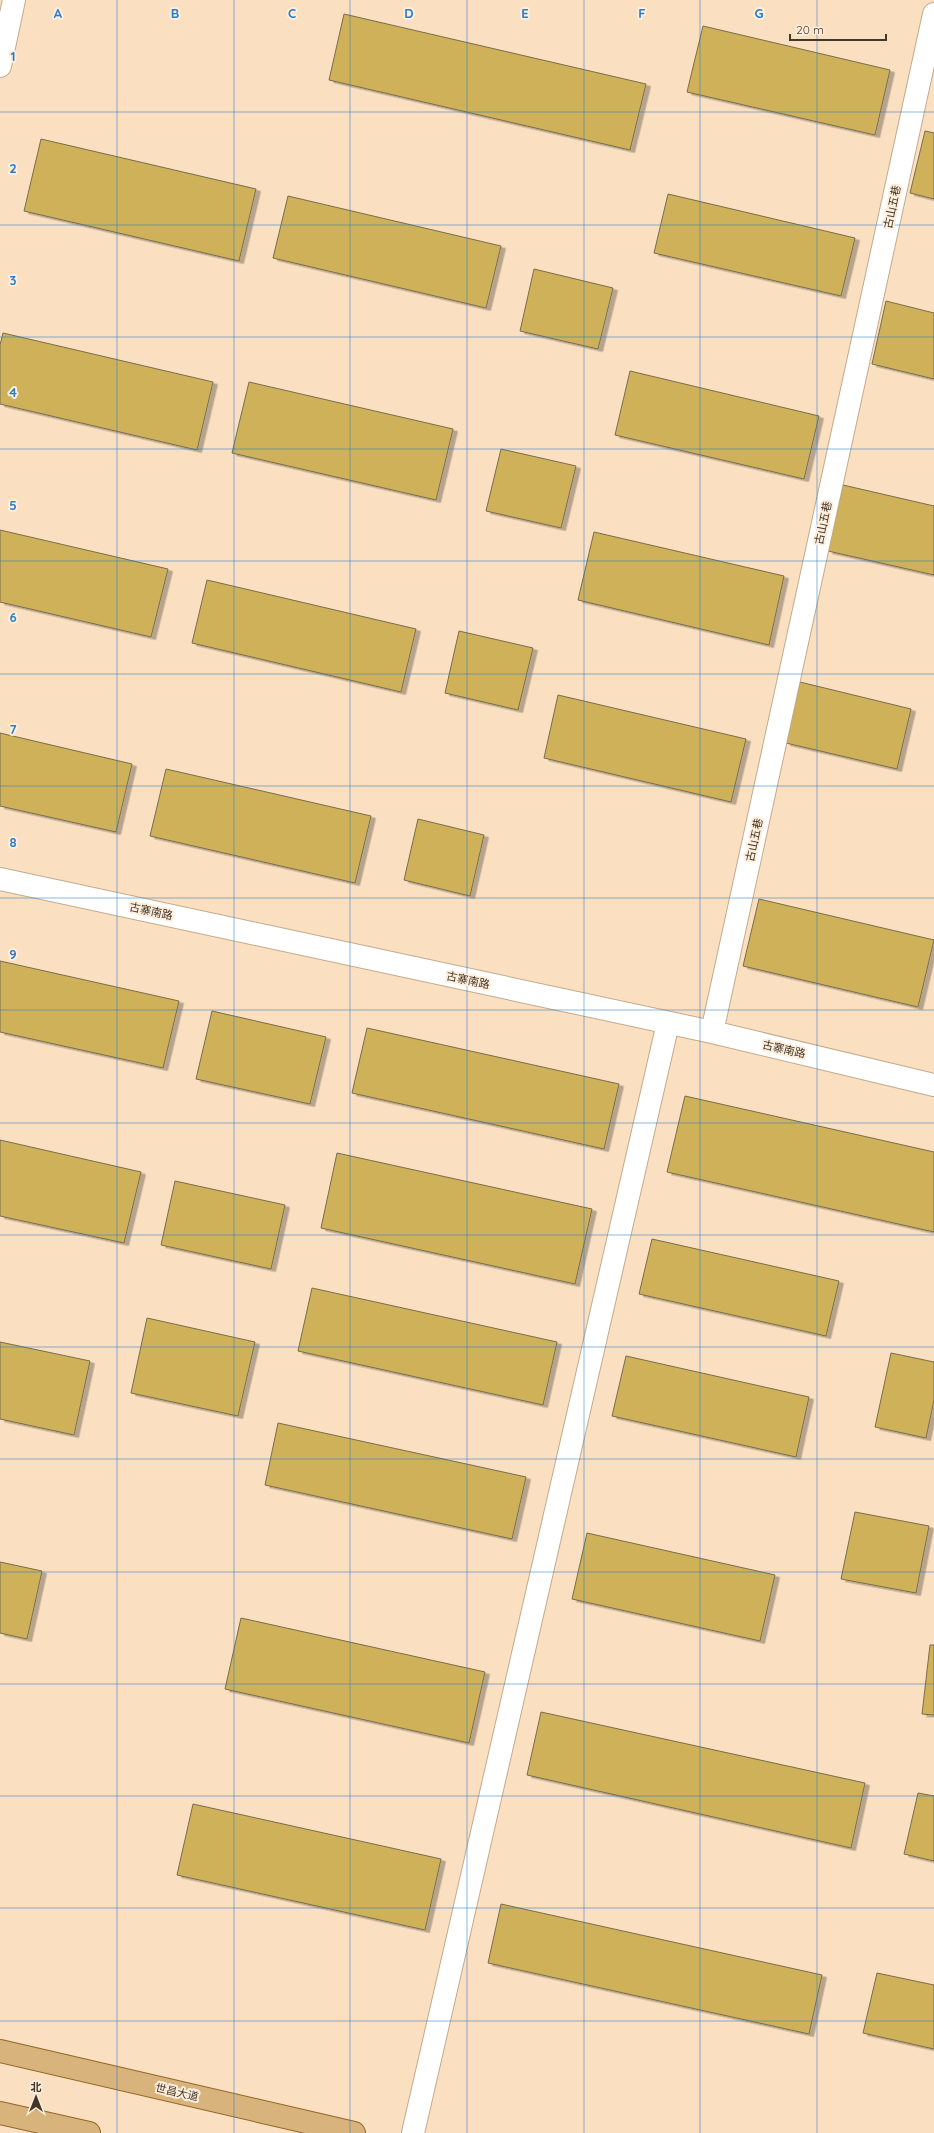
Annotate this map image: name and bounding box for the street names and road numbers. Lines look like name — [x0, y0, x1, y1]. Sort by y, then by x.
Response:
street label: 古山五巷 — [881, 184, 903, 230]
street label: 古山五巷 — [812, 500, 834, 546]
street label: 古山五巷 — [743, 817, 765, 863]
street label: 古寨南路 — [128, 900, 174, 922]
street label: 古寨南路 — [445, 969, 491, 991]
street label: 古寨南路 — [761, 1037, 807, 1061]
street label: 世昌大道 — [154, 2080, 200, 2104]

